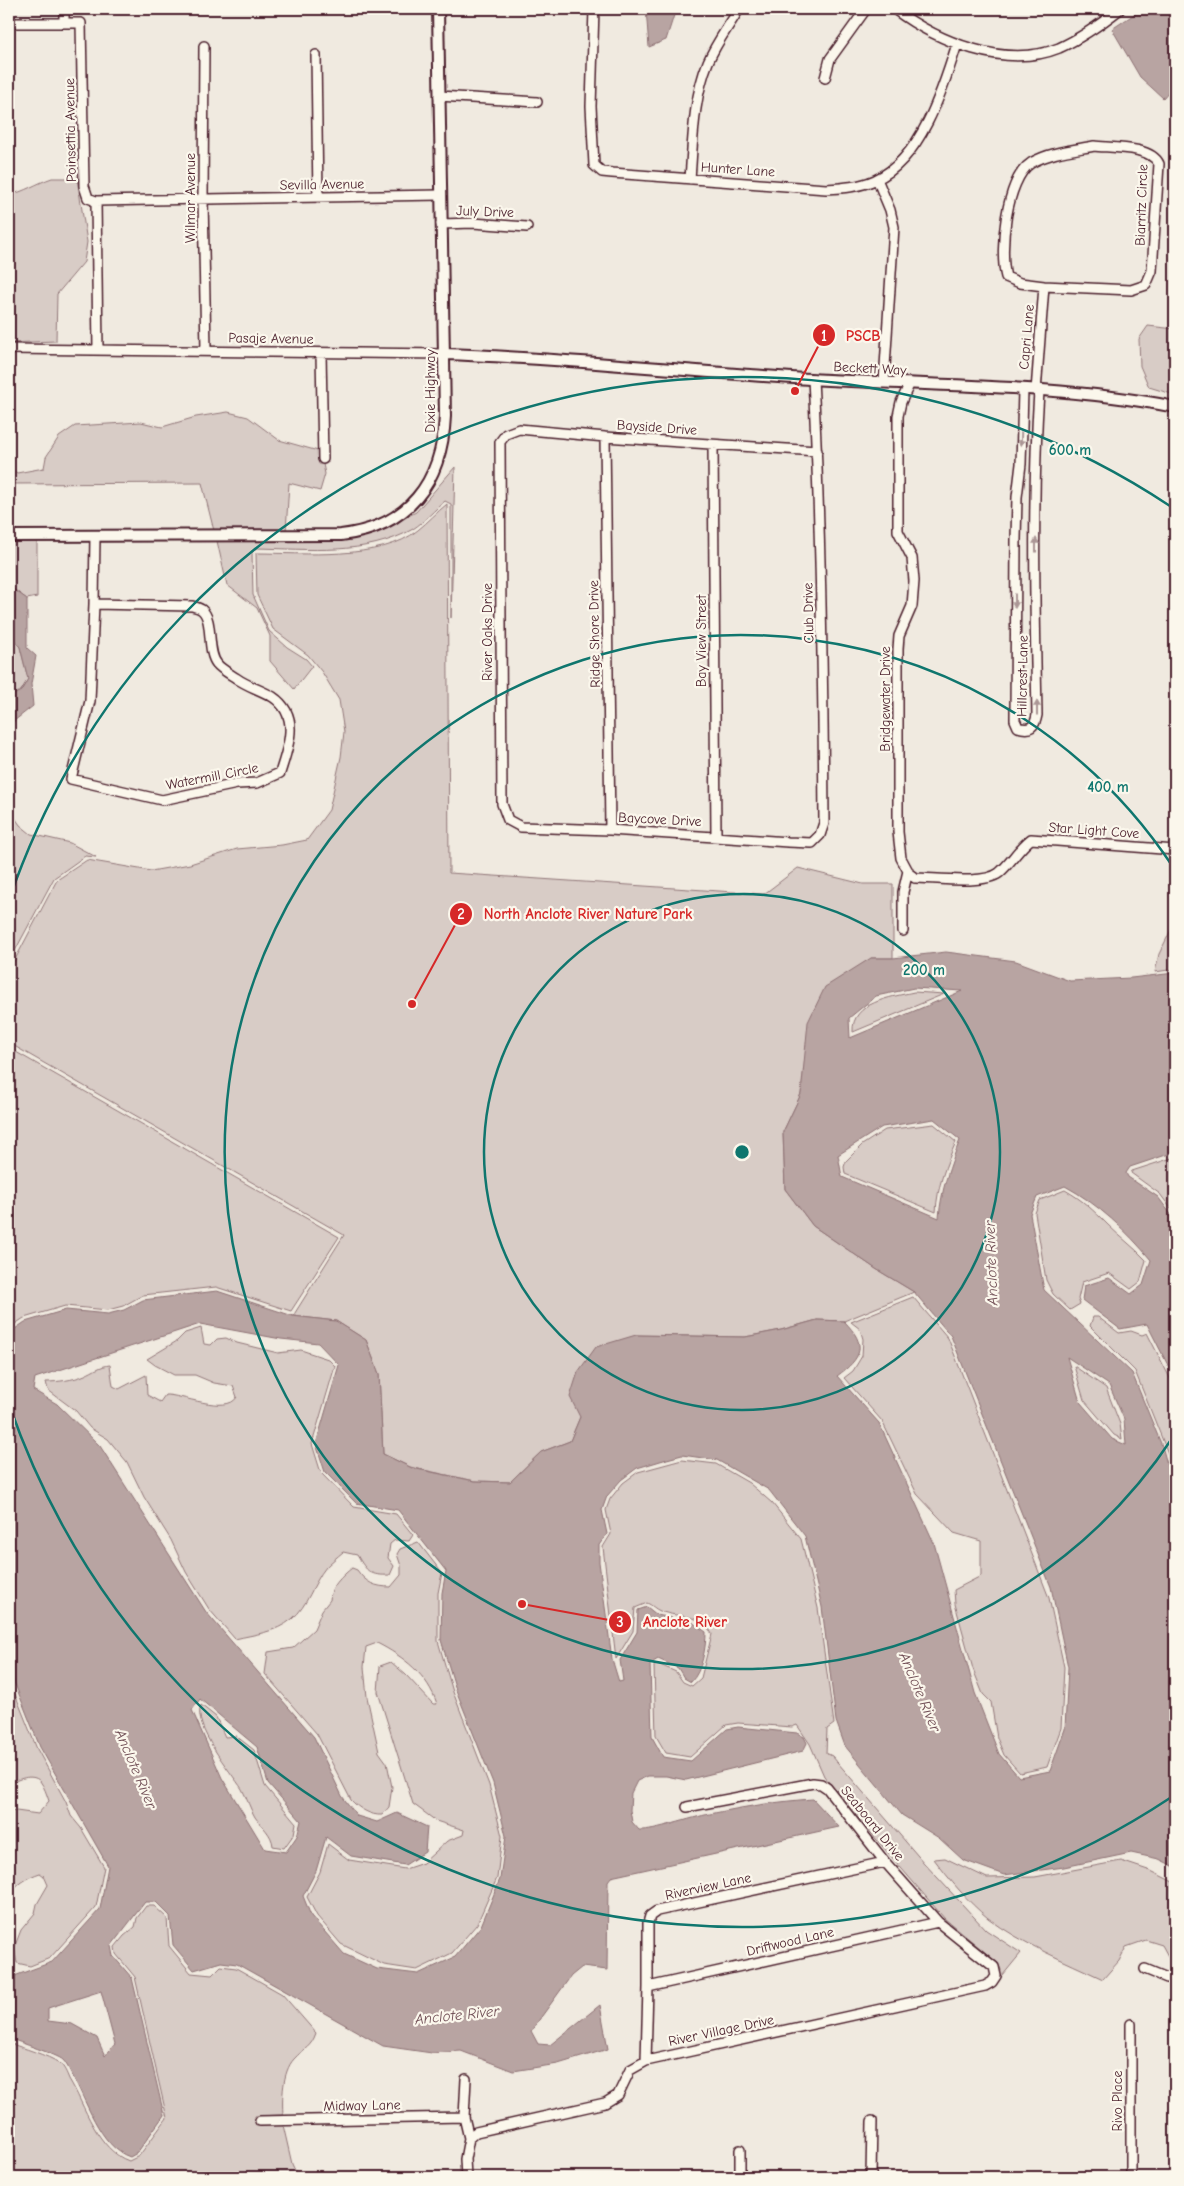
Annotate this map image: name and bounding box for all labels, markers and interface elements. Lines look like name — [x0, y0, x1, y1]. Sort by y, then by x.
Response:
street label: Poinsettia Avenue — [61, 78, 80, 182]
street label: Wilmar Avenue — [182, 153, 199, 243]
street label: Hunter Lane — [700, 158, 776, 181]
street label: Biarritz Circle — [1132, 164, 1151, 246]
street label: Sevilla Avenue — [280, 175, 364, 194]
street label: July Drive — [456, 202, 514, 221]
street label: Capri Lane — [1015, 304, 1038, 370]
callout: PSCB — [811, 320, 891, 350]
text: 1 — [821, 327, 827, 345]
text: PSCB — [846, 327, 880, 345]
street label: Pasaje Avenue — [228, 329, 314, 348]
street label: Dixie Highway — [422, 349, 439, 433]
street label: Beckett Way — [833, 358, 908, 379]
street label: Bayside Drive — [616, 416, 698, 439]
one-way arrow — [1016, 431, 1024, 447]
text: 600 m — [1049, 441, 1091, 459]
one-way arrow — [1032, 537, 1040, 553]
street label: Ridge Shore Drive — [585, 580, 604, 688]
street label: Club Drive — [799, 582, 818, 644]
street label: River Oaks Drive — [479, 583, 496, 681]
one-way arrow — [1011, 593, 1019, 609]
street label: Bay View Street — [693, 594, 710, 687]
street label: Hillcrest Lane — [1013, 635, 1032, 717]
street label: Bridgewater Drive — [877, 646, 894, 752]
one-way arrow — [1033, 700, 1041, 716]
street label: Watermill Circle — [164, 759, 260, 794]
text: 400 m — [1087, 778, 1129, 796]
street label: Baycove Drive — [618, 809, 702, 830]
street label: Star Light Cove — [1048, 819, 1140, 842]
callout: North Anclote River Nature Park — [449, 899, 703, 929]
text: 2 — [457, 905, 465, 923]
text: North Anclote River Nature Park — [484, 905, 693, 923]
text: 200 m — [903, 961, 945, 979]
centre of rings — [733, 1143, 751, 1161]
water label: Anclote River — [980, 1219, 1002, 1307]
callout: Anclote River — [608, 1607, 737, 1637]
text: 3 — [616, 1613, 624, 1631]
text: Anclote River — [643, 1613, 727, 1631]
water label: Anclote River — [895, 1649, 945, 1735]
water label: Anclote River — [111, 1726, 161, 1812]
street label: Seaboard Drive — [837, 1782, 908, 1864]
street label: Riverview Lane — [664, 1869, 753, 1904]
street label: Driftwood Lane — [745, 1923, 835, 1960]
water label: Anclote River — [413, 2002, 501, 2028]
street label: River Village Drive — [667, 2011, 776, 2050]
street label: Rivo Place — [1109, 2070, 1126, 2132]
street label: Midway Lane — [323, 2096, 401, 2115]

